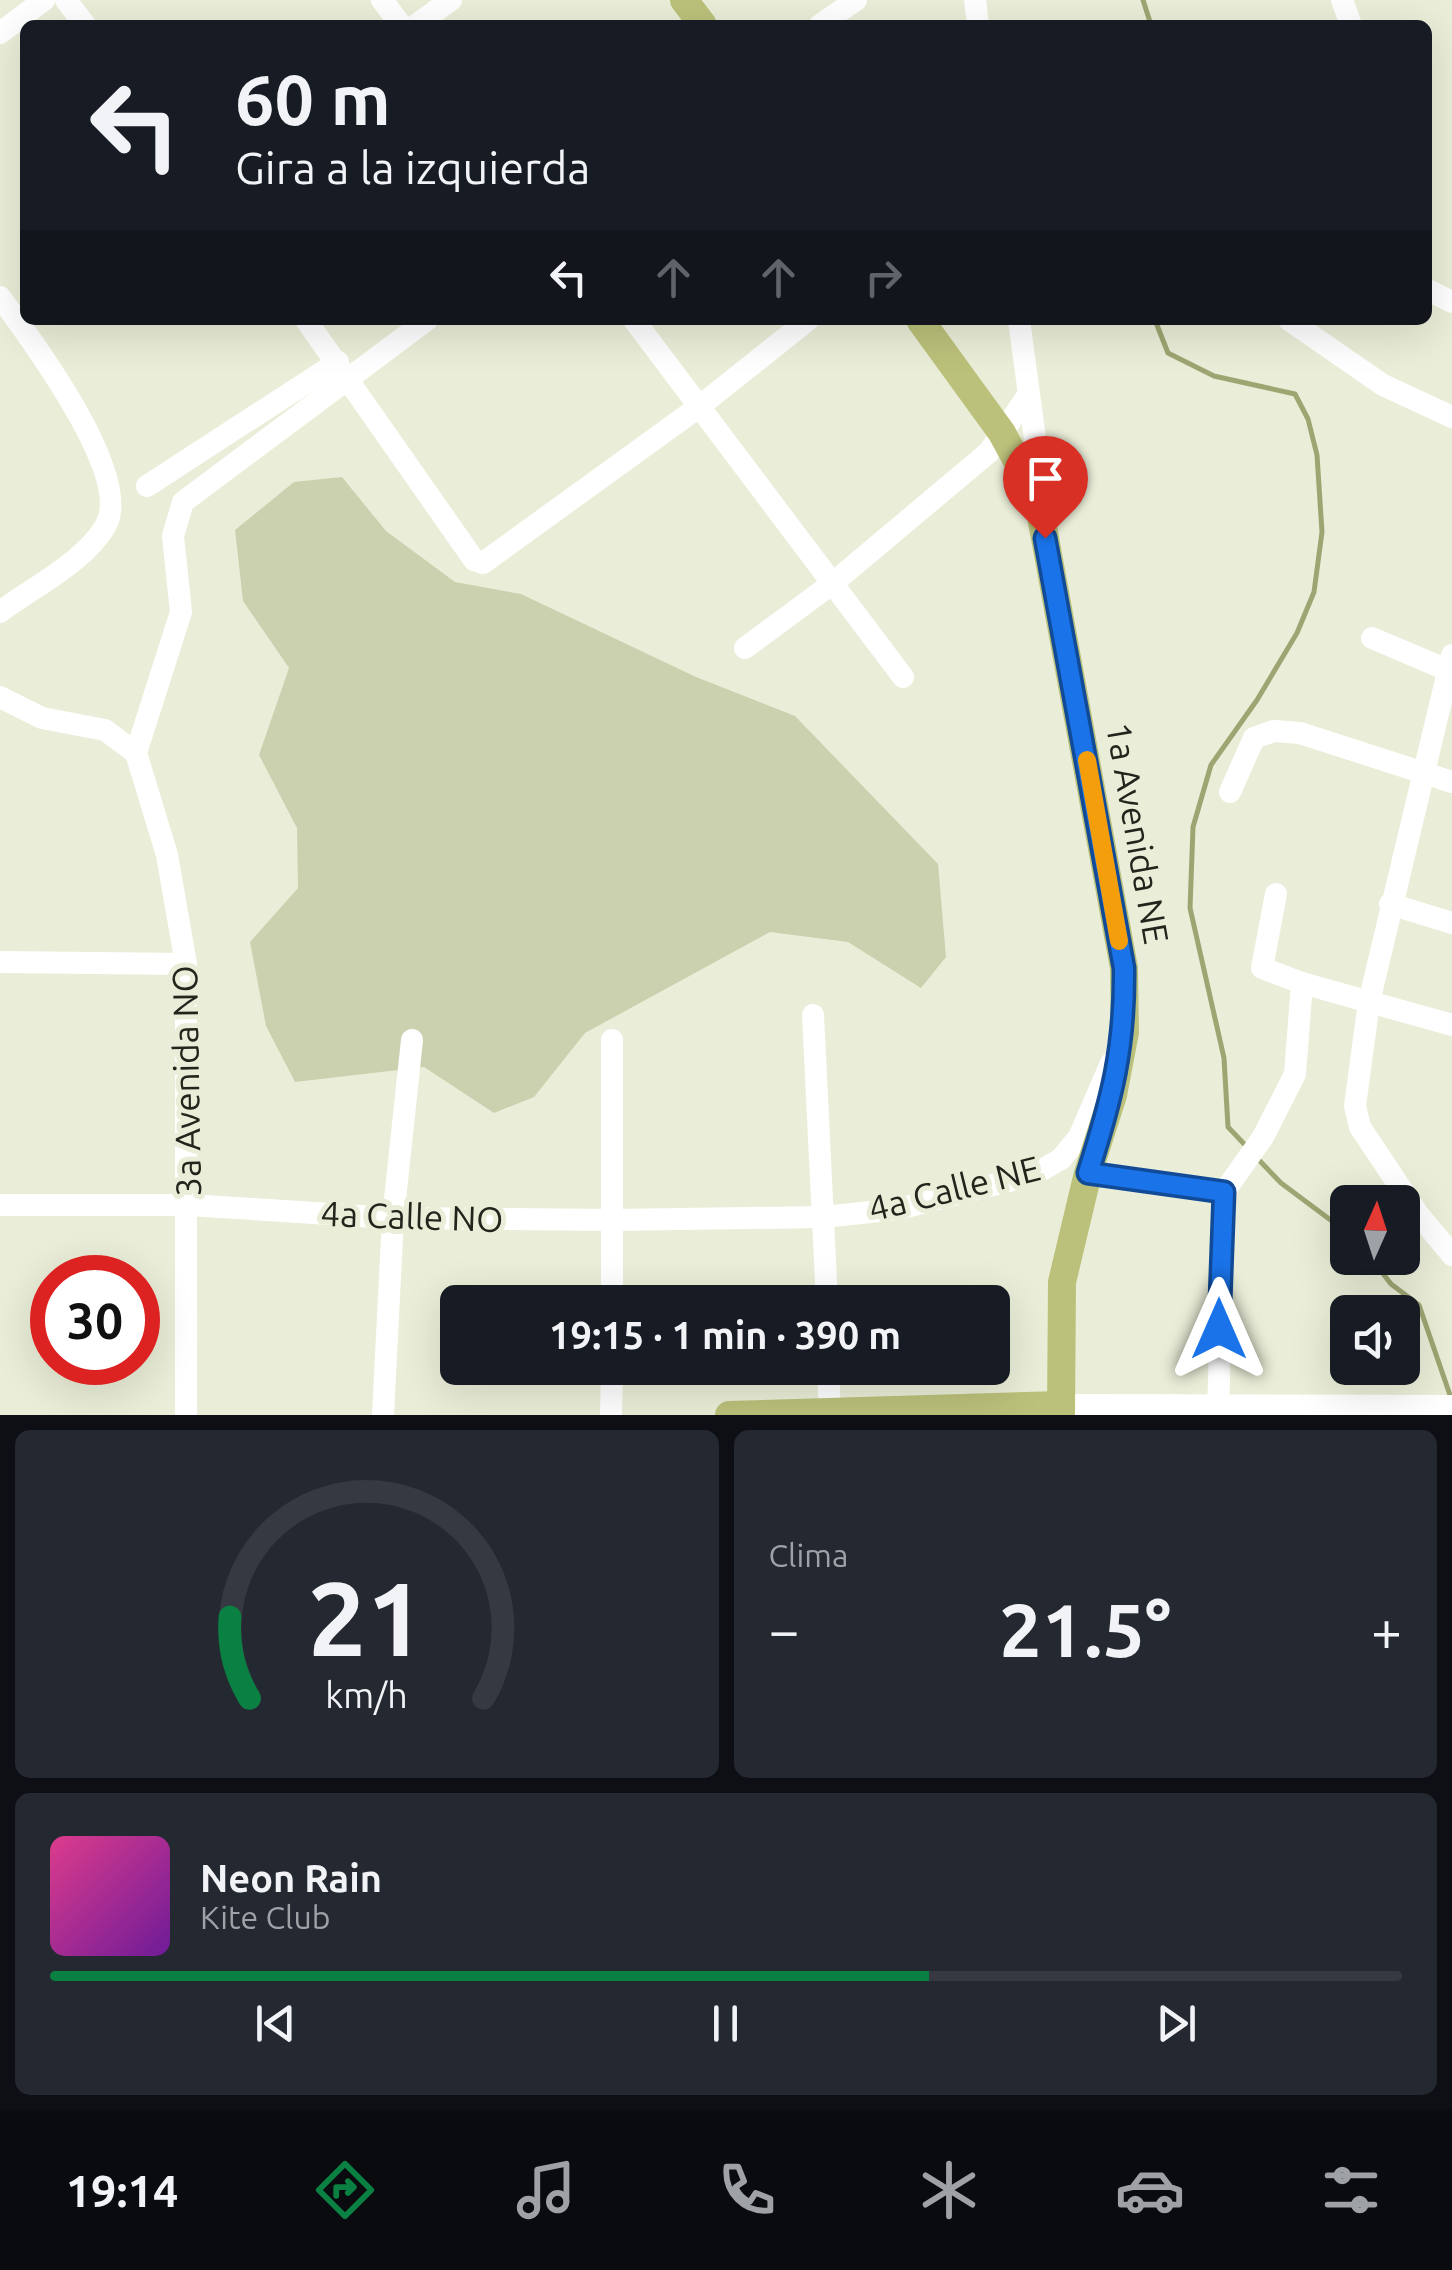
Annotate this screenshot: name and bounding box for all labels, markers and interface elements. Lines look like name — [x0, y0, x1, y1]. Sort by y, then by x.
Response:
icon: left — [70, 60, 200, 190]
text: 60 m — [235, 60, 391, 138]
text: Gira a la izquierda — [235, 142, 591, 193]
icon: left — [541, 250, 596, 305]
icon: ahead — [646, 250, 701, 305]
icon: ahead — [751, 250, 806, 305]
icon: right — [856, 250, 911, 305]
pin — [1003, 436, 1088, 539]
icon: arrive — [1018, 451, 1073, 506]
street label: 1a Avenida NE — [1099, 719, 1177, 947]
street label: 3a Avenida NO — [164, 965, 208, 1197]
street label: 4a Calle NE — [864, 1147, 1044, 1229]
north arrow — [1330, 1185, 1420, 1275]
map controls — [1330, 1185, 1420, 1385]
street label: 4a Calle NO — [320, 1193, 504, 1239]
speed limit sign: 30 — [30, 1255, 160, 1385]
position arrow — [1167, 1277, 1271, 1381]
button: sound — [1330, 1295, 1420, 1385]
text: 19:15 · 1 min · 390 m — [549, 1314, 901, 1356]
text: Clima — [769, 1537, 848, 1573]
text: 21 — [308, 1559, 425, 1676]
text: 21.5° — [999, 1587, 1171, 1671]
text: − — [769, 1599, 800, 1660]
text: + — [1371, 1599, 1402, 1660]
text: km/h — [325, 1675, 408, 1715]
text: Neon Rain — [200, 1857, 382, 1899]
text: Kite Club — [200, 1899, 330, 1935]
icon: previous — [248, 1996, 303, 2051]
icon: pause — [698, 1996, 753, 2051]
icon: next — [1149, 1996, 1204, 2051]
icon: directions — [310, 2155, 380, 2225]
icon: music — [511, 2155, 581, 2225]
icon: phone — [712, 2155, 782, 2225]
icon: climate — [914, 2155, 984, 2225]
icon: car — [1115, 2155, 1185, 2225]
icon: filters — [1316, 2155, 1386, 2225]
text: 19:14 — [66, 2165, 178, 2216]

